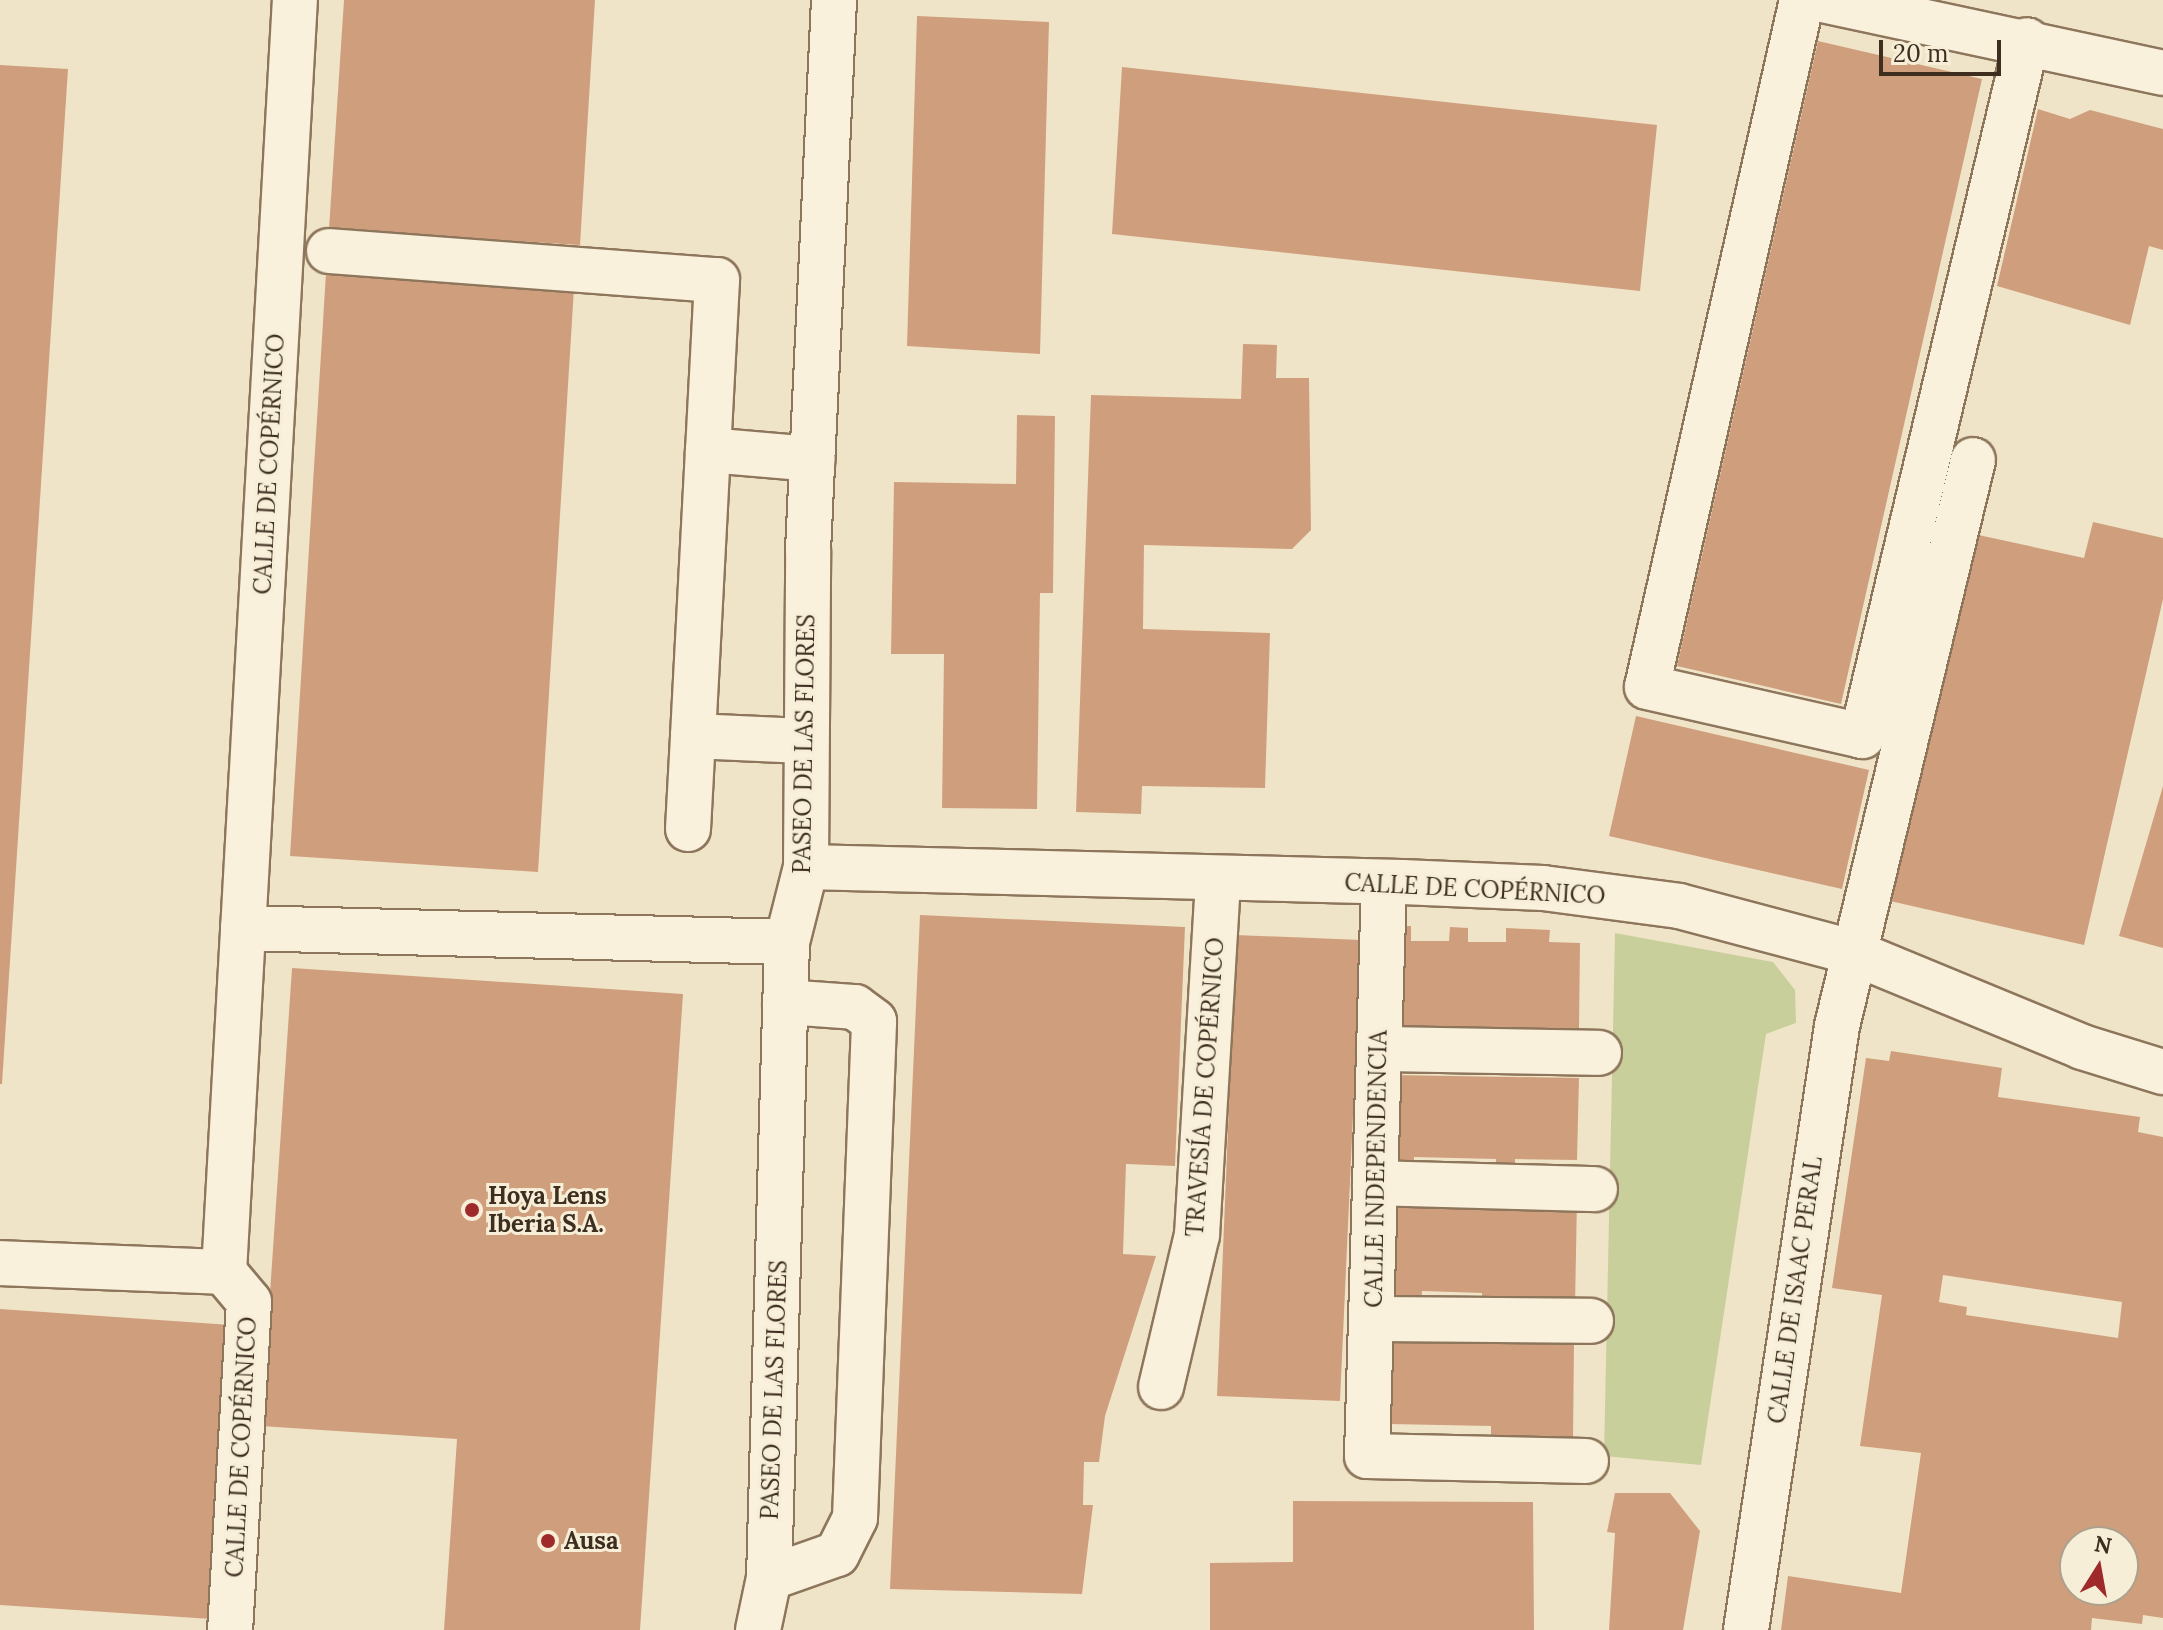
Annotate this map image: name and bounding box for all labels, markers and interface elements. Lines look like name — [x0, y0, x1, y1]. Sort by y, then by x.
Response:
scale bar — [1883, 24, 2005, 74]
text: 20 m — [1893, 38, 1949, 69]
street label: CALLE DE COPÉRNICO — [248, 333, 290, 595]
street label: PASEO DE LAS FLORES — [787, 614, 821, 874]
street label: CALLE DE COPÉRNICO — [1344, 868, 1606, 910]
street label: TRAVESÍA DE COPÉRNICO — [1180, 936, 1230, 1238]
street label: CALLE INDEPENDENCIA — [1359, 1030, 1393, 1308]
street label: CALLE DE ISAAC PERAL — [1762, 1154, 1828, 1426]
place label: Hoya Lens Iberia S.A. — [488, 1182, 607, 1238]
marker: Hoya Lens Iberia S.A. — [463, 1201, 481, 1219]
street label: PASEO DE LAS FLORES — [755, 1260, 793, 1520]
street label: CALLE DE COPÉRNICO — [220, 1316, 262, 1578]
north arrow — [2059, 1526, 2139, 1606]
place label: Ausa — [564, 1527, 619, 1555]
text: N — [2092, 1529, 2114, 1560]
marker: Ausa — [539, 1532, 557, 1550]

